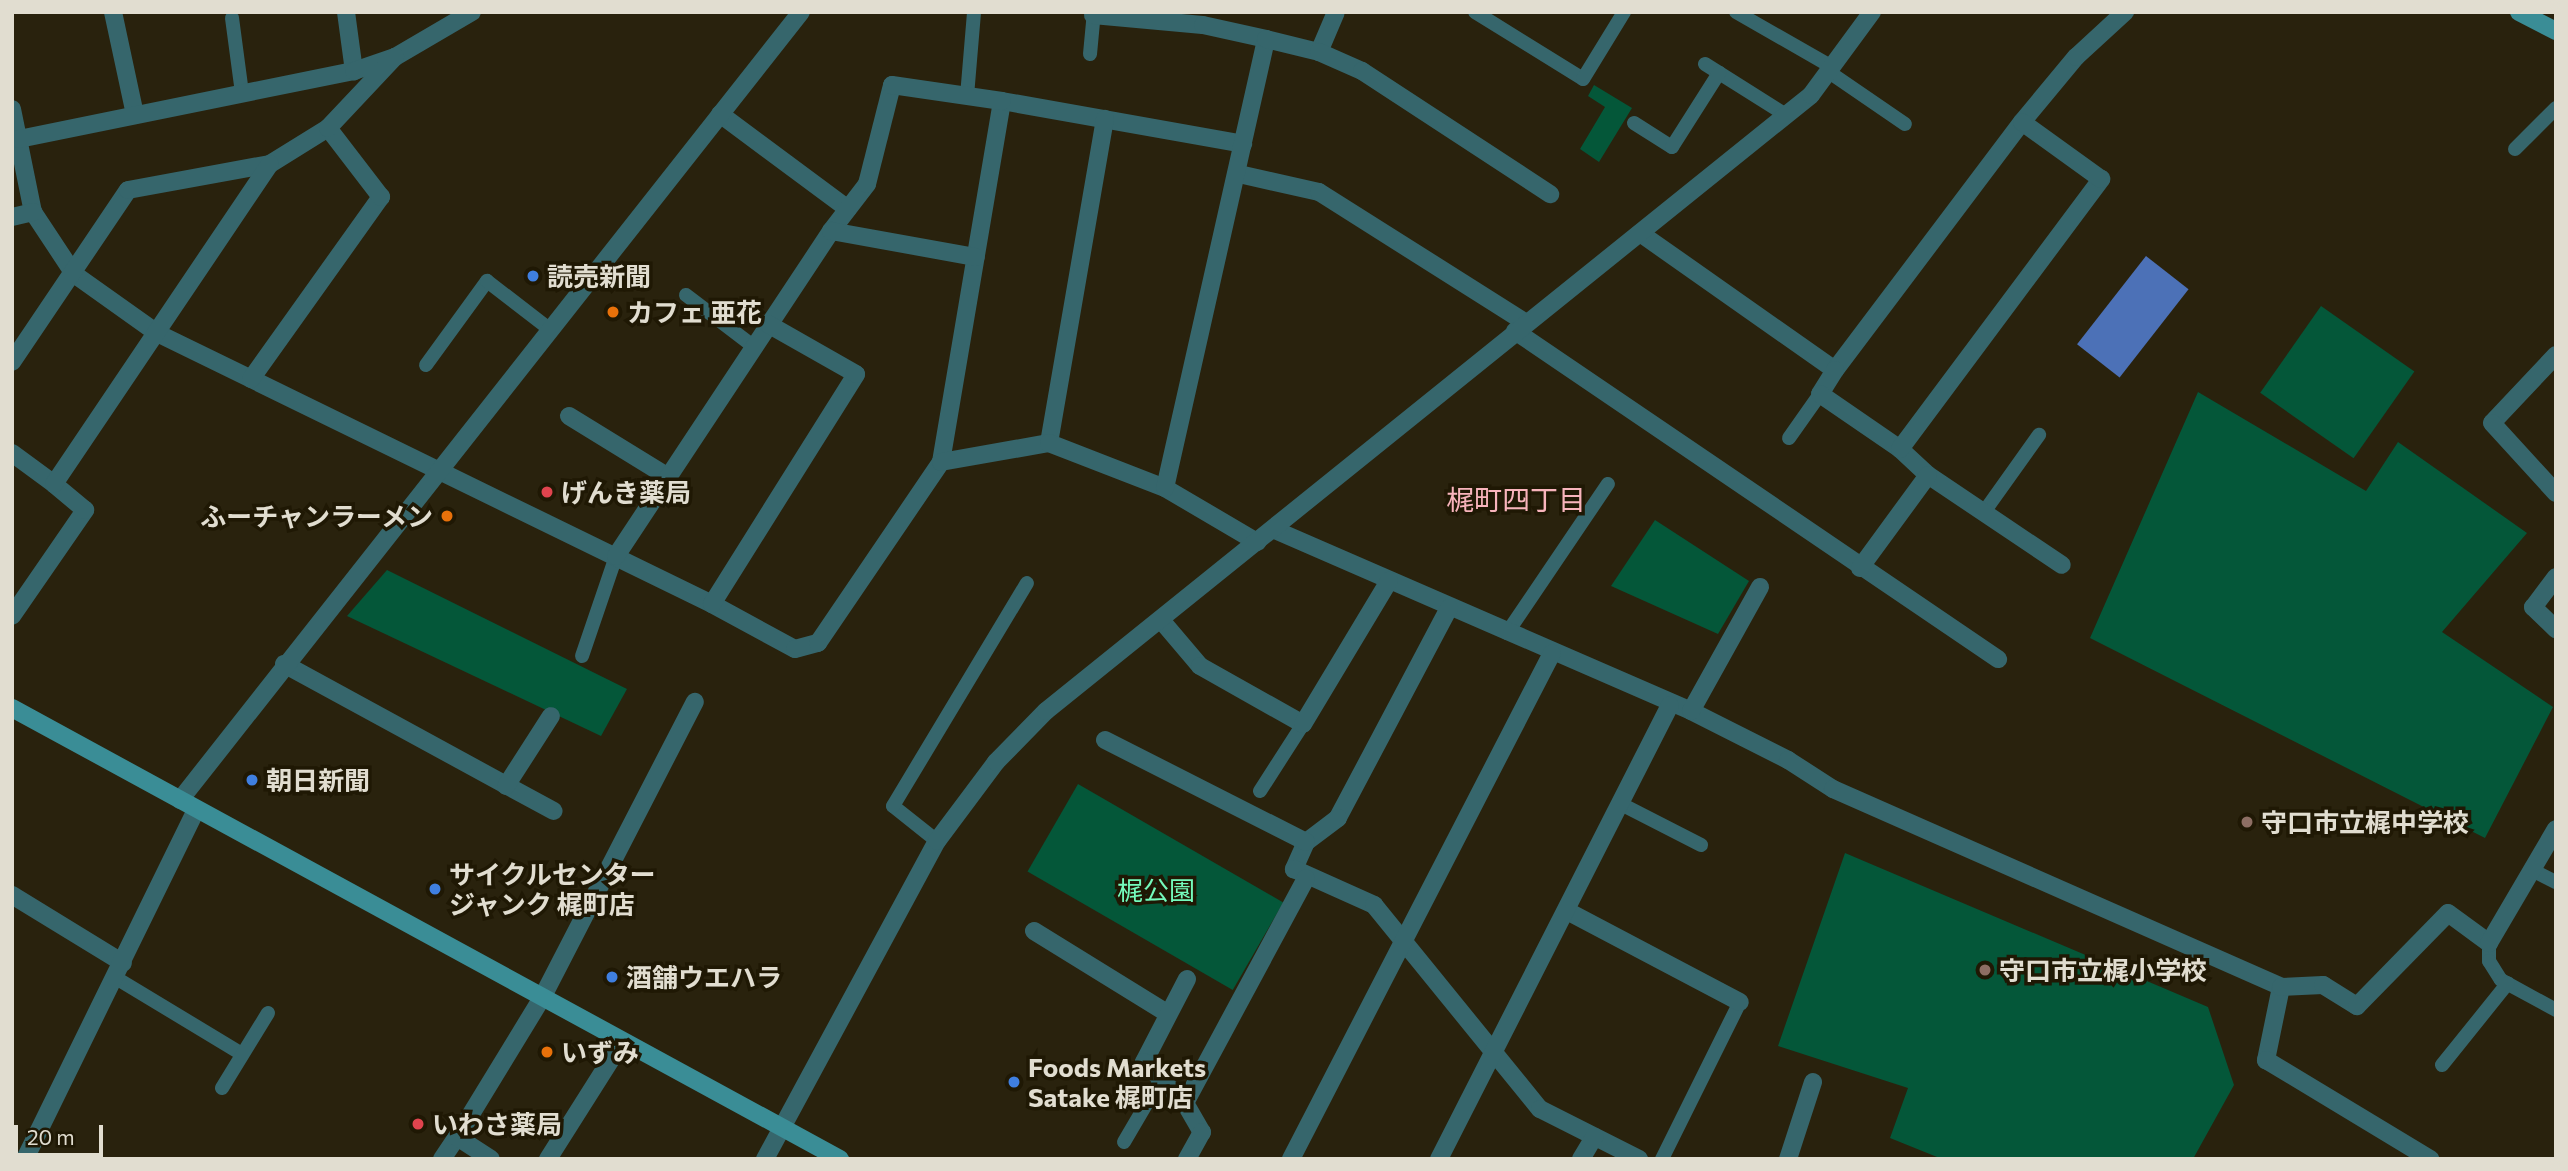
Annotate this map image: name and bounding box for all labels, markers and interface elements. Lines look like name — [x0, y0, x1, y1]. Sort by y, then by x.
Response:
place label: 読売新聞 — [547, 260, 651, 292]
marker: 読売新聞 — [525, 268, 541, 284]
place label: カフェ 亜花 — [627, 296, 762, 328]
marker: カフェ 亜花 — [605, 304, 621, 320]
place label: げんき薬局 — [561, 476, 691, 508]
district label: 梶町四丁目 — [1446, 482, 1586, 516]
marker: げんき薬局 — [539, 484, 555, 500]
place label: ふーチャンラーメン — [199, 500, 433, 532]
marker: ふーチャンラーメン — [439, 508, 455, 524]
place label: 朝日新聞 — [266, 764, 370, 796]
marker: 朝日新聞 — [244, 772, 260, 788]
place label: 守口市立梶中学校 — [2261, 806, 2469, 838]
marker: 守口市立梶中学校 — [2239, 814, 2255, 830]
place label: サイクルセンター ジャンク 梶町店 — [449, 858, 657, 920]
park label: 梶公園 — [1117, 874, 1195, 906]
marker: サイクルセンター ジャンク 梶町店 — [427, 881, 443, 897]
place label: 守口市立梶小学校 — [1999, 954, 2207, 986]
place label: 酒舗ウエハラ — [626, 961, 782, 993]
marker: 守口市立梶小学校 — [1977, 962, 1993, 978]
marker: 酒舗ウエハラ — [604, 969, 620, 985]
place label: いずみ — [561, 1036, 639, 1068]
marker: いずみ — [539, 1044, 555, 1060]
place label: Foods Markets Satake 梶町店 — [1028, 1051, 1206, 1112]
marker: Foods Markets Satake 梶町店 — [1006, 1074, 1022, 1090]
place label: いわさ薬局 — [432, 1108, 562, 1140]
scale bar — [18, 1112, 107, 1156]
marker: いわさ薬局 — [410, 1116, 426, 1132]
text: 20 m — [27, 1124, 75, 1149]

